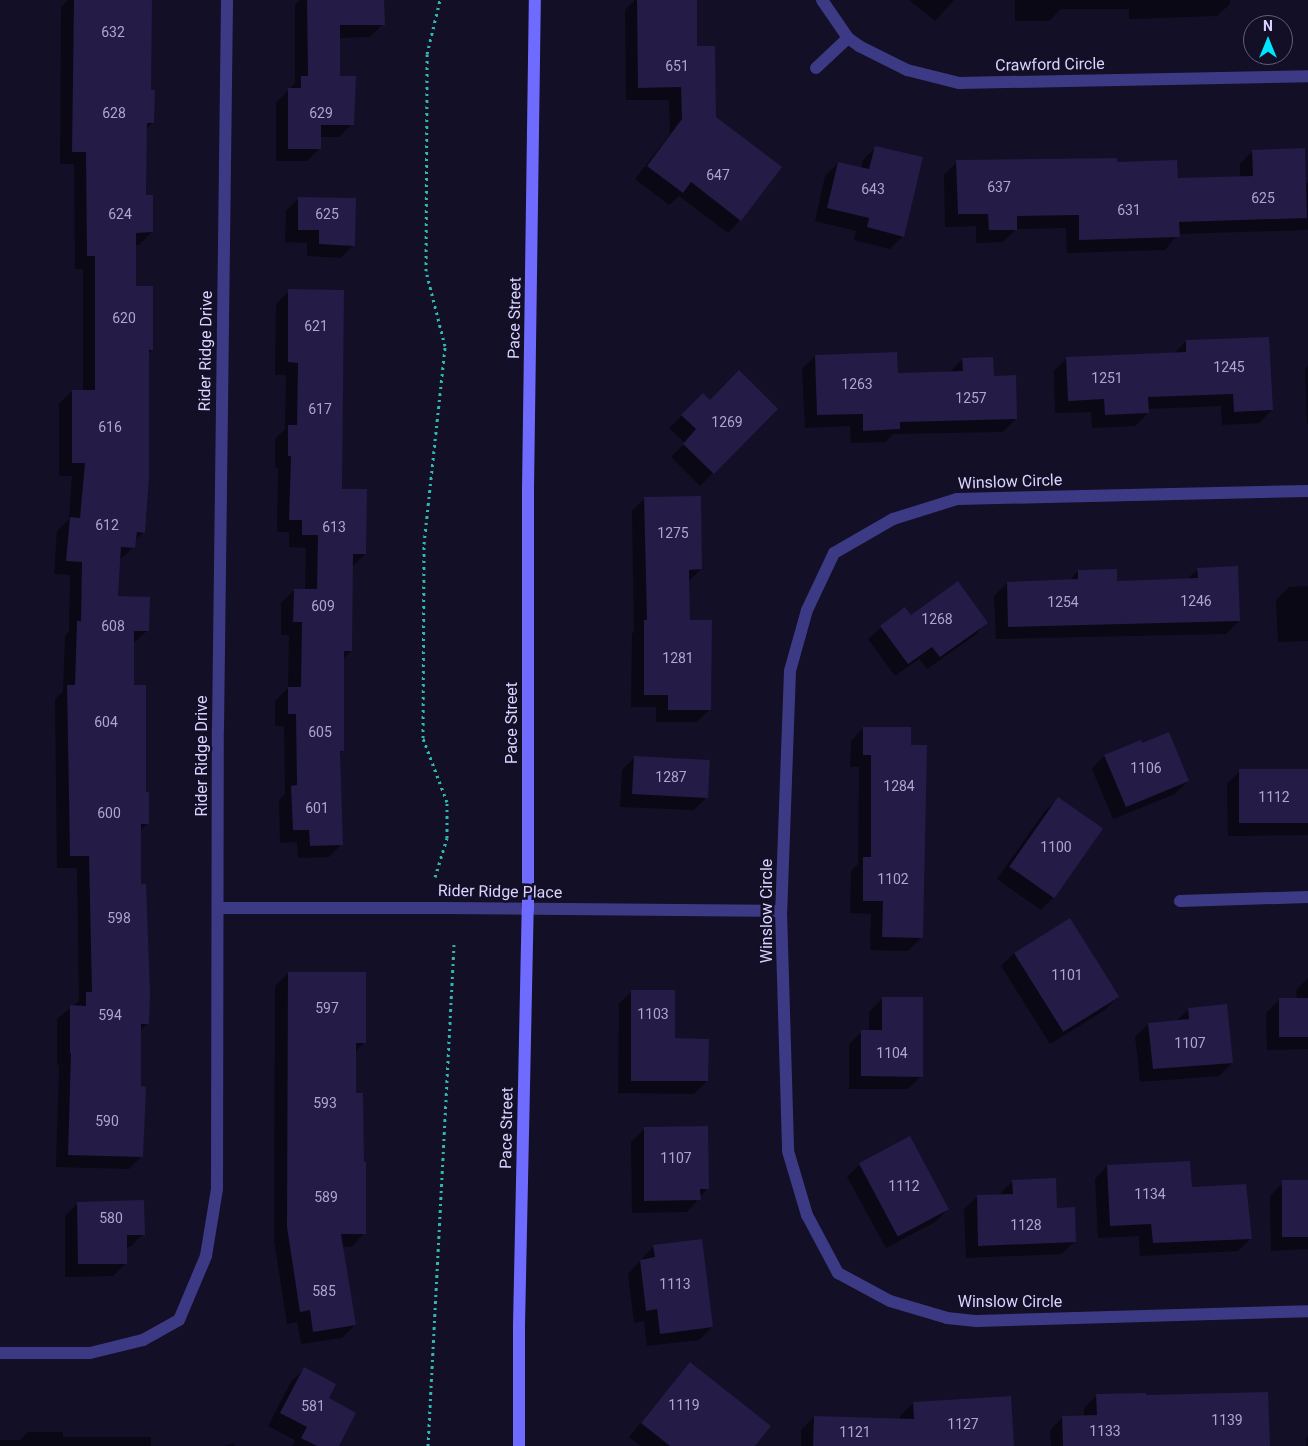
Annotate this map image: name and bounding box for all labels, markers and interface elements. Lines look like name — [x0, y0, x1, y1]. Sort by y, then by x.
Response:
north arrow — [1243, 15, 1293, 65]
text: N — [1263, 18, 1273, 34]
house number: 632 — [101, 24, 125, 40]
street label: Crawford Circle — [995, 54, 1105, 76]
house number: 651 — [665, 58, 689, 74]
house number: 628 — [102, 105, 126, 121]
house number: 629 — [309, 105, 333, 121]
house number: 647 — [706, 167, 730, 183]
house number: 637 — [987, 179, 1011, 195]
house number: 643 — [861, 181, 885, 197]
house number: 625 — [1251, 190, 1275, 206]
house number: 631 — [1117, 202, 1141, 218]
house number: 624 — [108, 206, 132, 222]
house number: 625 — [315, 206, 339, 222]
street label: Pace Street — [505, 277, 525, 359]
street label: Rider Ridge Drive — [195, 290, 217, 412]
house number: 620 — [112, 310, 136, 326]
house number: 621 — [304, 318, 328, 334]
house number: 1245 — [1213, 359, 1245, 375]
house number: 1251 — [1091, 370, 1123, 386]
house number: 1263 — [841, 376, 873, 392]
house number: 1257 — [955, 390, 987, 406]
house number: 617 — [308, 401, 332, 417]
house number: 1269 — [711, 414, 743, 430]
house number: 616 — [98, 419, 122, 435]
street label: Winslow Circle — [957, 471, 1063, 493]
house number: 612 — [95, 517, 119, 533]
house number: 613 — [322, 519, 346, 535]
house number: 1275 — [657, 525, 689, 541]
house number: 1246 — [1180, 593, 1212, 609]
house number: 1254 — [1047, 594, 1079, 610]
house number: 609 — [311, 598, 335, 614]
house number: 1268 — [921, 611, 953, 627]
house number: 608 — [101, 618, 125, 634]
house number: 1281 — [662, 650, 694, 666]
street label: Pace Street — [502, 682, 522, 764]
street label: Rider Ridge Drive — [192, 696, 212, 816]
house number: 604 — [94, 714, 118, 730]
house number: 605 — [308, 724, 332, 740]
house number: 1106 — [1130, 760, 1162, 776]
house number: 1287 — [655, 769, 687, 785]
house number: 1284 — [883, 778, 915, 794]
house number: 1112 — [1258, 789, 1290, 805]
house number: 601 — [305, 800, 329, 816]
house number: 600 — [97, 805, 121, 821]
house number: 1100 — [1040, 839, 1072, 855]
street label: Winslow Circle — [757, 859, 777, 963]
house number: 1102 — [877, 871, 909, 887]
street label: Rider Ridge Place — [438, 881, 562, 903]
house number: 598 — [107, 910, 131, 926]
house number: 1101 — [1051, 967, 1083, 983]
house number: 597 — [315, 1000, 339, 1016]
house number: 1103 — [637, 1006, 669, 1022]
house number: 594 — [98, 1007, 122, 1023]
house number: 1107 — [1174, 1035, 1206, 1051]
house number: 1104 — [876, 1045, 908, 1061]
street label: Pace Street — [497, 1087, 517, 1169]
house number: 593 — [313, 1095, 337, 1111]
house number: 590 — [95, 1113, 119, 1129]
house number: 1107 — [660, 1150, 692, 1166]
house number: 1112 — [888, 1178, 920, 1194]
house number: 1134 — [1134, 1186, 1166, 1202]
house number: 589 — [314, 1189, 338, 1205]
house number: 580 — [99, 1210, 123, 1226]
house number: 1128 — [1010, 1217, 1042, 1233]
house number: 1113 — [659, 1276, 691, 1292]
house number: 585 — [312, 1283, 336, 1299]
street label: Winslow Circle — [958, 1292, 1062, 1312]
house number: 1119 — [668, 1397, 700, 1413]
house number: 581 — [301, 1398, 325, 1414]
house number: 1139 — [1211, 1412, 1243, 1428]
house number: 1127 — [947, 1416, 979, 1432]
house number: 1133 — [1089, 1423, 1121, 1439]
house number: 1121 — [839, 1424, 871, 1440]

